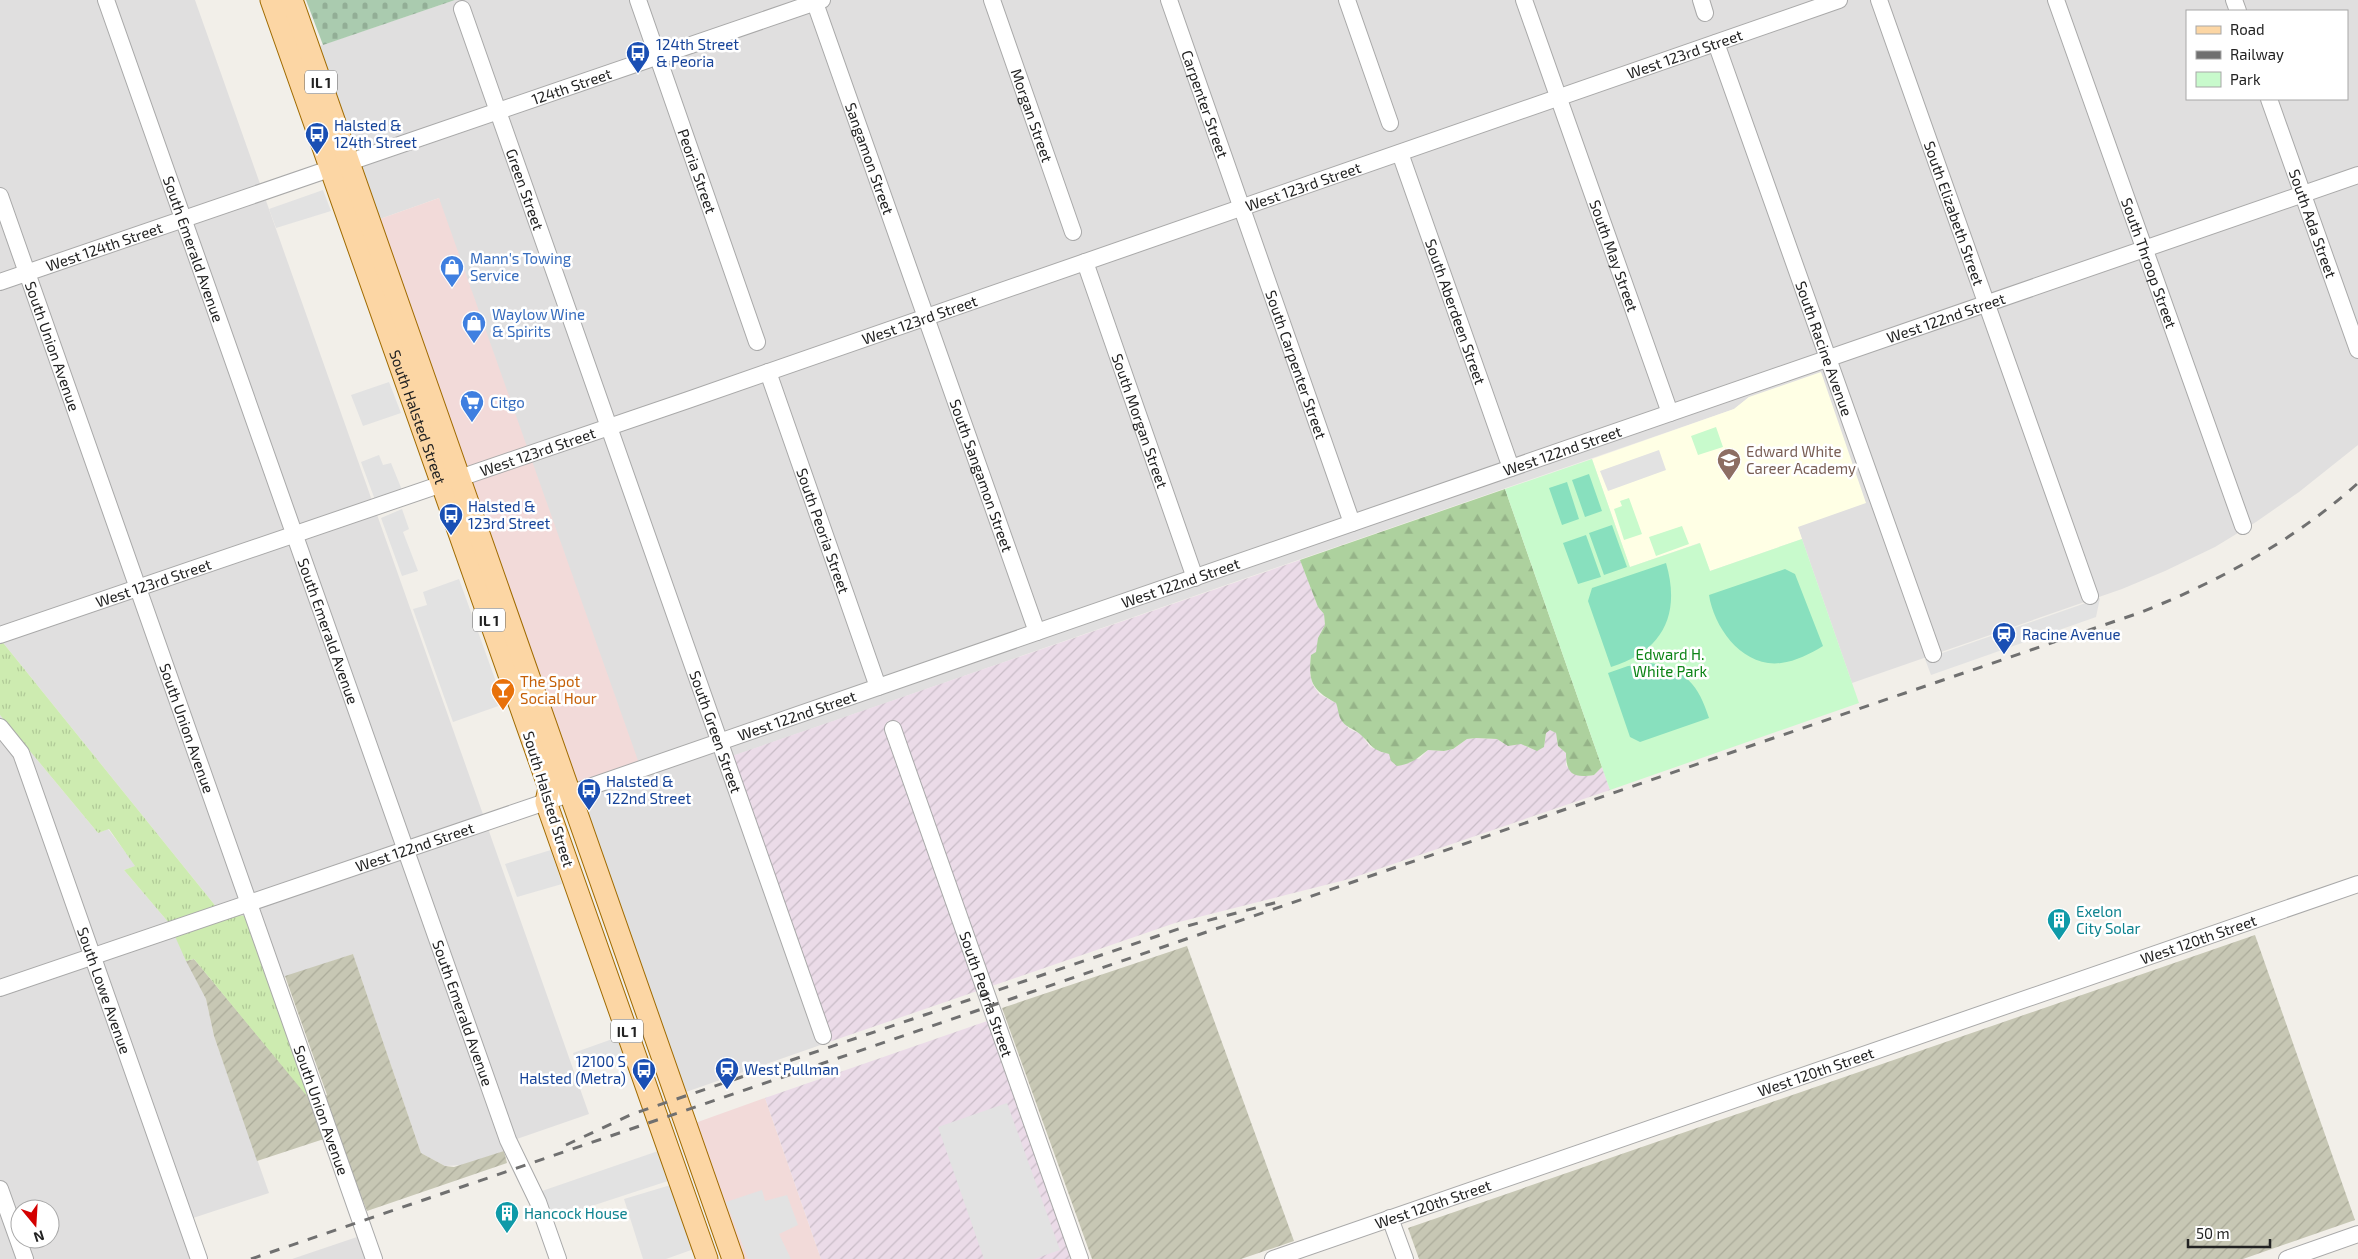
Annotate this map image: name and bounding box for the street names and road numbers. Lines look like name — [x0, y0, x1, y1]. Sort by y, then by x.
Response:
street label: West 123rd Street — [1624, 25, 1745, 82]
street label: Carpenter Street — [1178, 48, 1233, 160]
street label: 124th Street — [529, 64, 614, 108]
street label: Morgan Street — [1008, 66, 1057, 165]
road number: IL 1 — [305, 70, 337, 94]
street label: Sangamon Street — [842, 100, 898, 217]
street label: Peoria Street — [674, 126, 721, 216]
street label: South Elizabeth Street — [1921, 138, 1988, 288]
street label: Green Street — [503, 146, 548, 233]
street label: West 123rd Street — [1243, 158, 1363, 215]
street label: South Ada Street — [2286, 167, 2341, 281]
street label: South Emerald Avenue — [160, 174, 228, 324]
street label: South Throop Street — [2118, 195, 2181, 331]
street label: South May Street — [1586, 197, 1642, 314]
street label: West 124th Street — [43, 218, 165, 275]
street label: South Aberdeen Street — [1422, 236, 1490, 387]
street label: South Racine Avenue — [1792, 278, 1857, 418]
street label: South Union Avenue — [22, 279, 84, 413]
street label: South Carpenter Street — [1262, 288, 1331, 441]
street label: West 122nd Street — [1884, 289, 2008, 346]
street label: West 123rd Street — [859, 291, 980, 348]
street label: South Halsted Street — [386, 347, 450, 487]
street label: South Morgan Street — [1109, 351, 1172, 491]
street label: South Sangamon Street — [946, 397, 1017, 554]
street label: West 122nd Street — [1501, 422, 1624, 479]
street label: West 123rd Street — [477, 423, 598, 479]
street label: South Peoria Street — [793, 465, 854, 596]
street label: West 123rd Street — [93, 554, 214, 611]
street label: West 122nd Street — [1119, 554, 1242, 611]
street label: South Emerald Avenue — [294, 556, 363, 706]
road number: IL 1 — [473, 608, 505, 632]
street label: South Union Avenue — [156, 661, 218, 795]
street label: South Green Street — [686, 668, 746, 796]
street label: West 122nd Street — [735, 686, 858, 744]
street label: South Halsted Street — [520, 729, 578, 869]
street label: West 122nd Street — [353, 818, 476, 875]
street label: West 120th Street — [2138, 911, 2259, 968]
street label: South Lowe Avenue — [74, 925, 135, 1056]
street label: South Peoria Street — [956, 929, 1017, 1059]
street label: South Emerald Avenue — [429, 937, 497, 1088]
road number: IL 1 — [611, 1019, 643, 1042]
street label: South Union Avenue — [290, 1043, 353, 1177]
street label: West 120th Street — [1755, 1043, 1876, 1100]
street label: West 120th Street — [1372, 1175, 1493, 1232]

